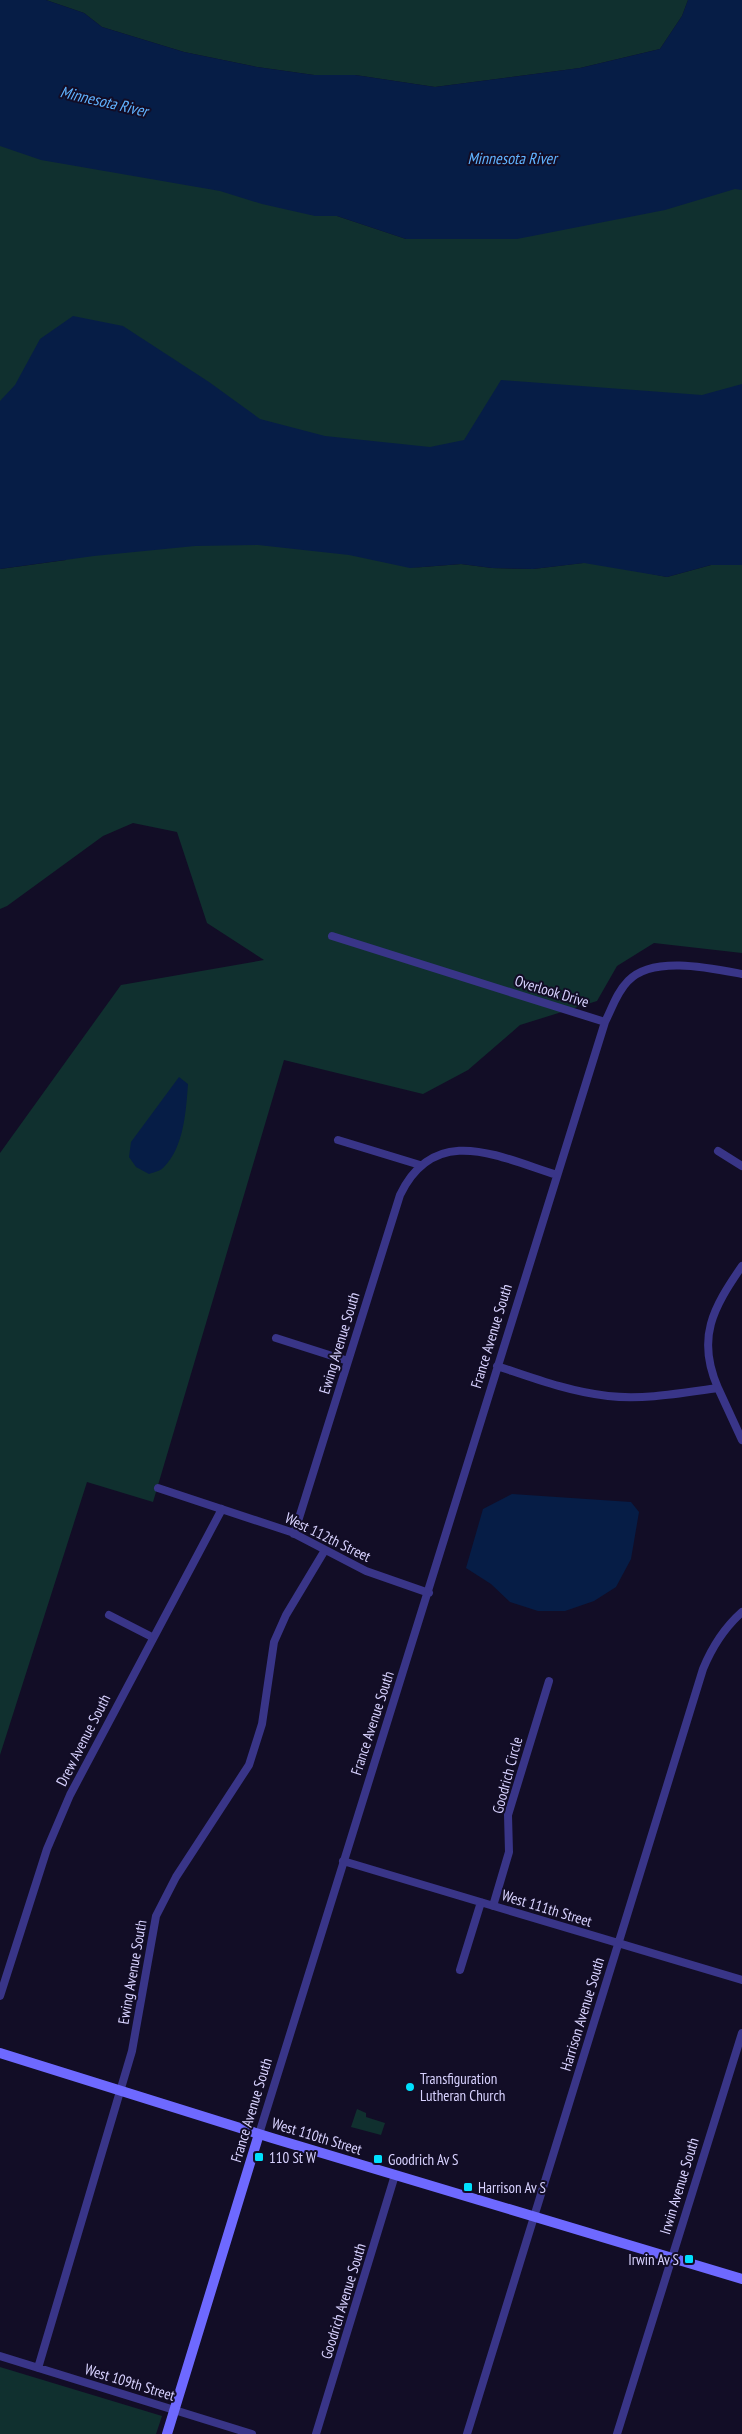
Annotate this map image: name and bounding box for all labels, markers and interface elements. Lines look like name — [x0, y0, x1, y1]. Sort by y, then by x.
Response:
water label: Minnesota River — [58, 81, 152, 121]
water label: Minnesota River — [467, 148, 559, 168]
street label: Overlook Drive — [513, 971, 591, 1011]
street label: France Avenue South — [466, 1281, 516, 1391]
street label: Ewing Avenue South — [314, 1290, 364, 1396]
street label: West 112th Street — [282, 1508, 374, 1566]
street label: France Avenue South — [346, 1669, 398, 1777]
street label: Drew Avenue South — [52, 1691, 114, 1789]
street label: Goodrich Circle — [488, 1735, 526, 1815]
street label: West 111th Street — [500, 1885, 594, 1931]
street label: Ewing Avenue South — [113, 1918, 151, 2026]
street label: Harrison Avenue South — [556, 1955, 608, 2073]
street label: France Avenue South — [226, 2055, 276, 2165]
place label: Transfiguration Lutheran Church — [420, 2069, 505, 2105]
marker: Transfiguration Lutheran Church — [404, 2081, 416, 2093]
street label: West 110th Street — [270, 2113, 364, 2159]
street label: Irwin Avenue South — [655, 2135, 703, 2237]
place label: 110 St W — [269, 2148, 316, 2167]
place label: Goodrich Av S — [388, 2150, 459, 2169]
marker: 110 St W — [253, 2151, 265, 2163]
marker: Goodrich Av S — [372, 2153, 384, 2165]
place label: Harrison Av S — [478, 2178, 546, 2197]
marker: Harrison Av S — [462, 2181, 474, 2193]
street label: Goodrich Avenue South — [316, 2241, 370, 2361]
place label: Irwin Av S — [628, 2250, 679, 2269]
marker: Irwin Av S — [683, 2253, 695, 2265]
street label: West 109th Street — [83, 2359, 177, 2405]

